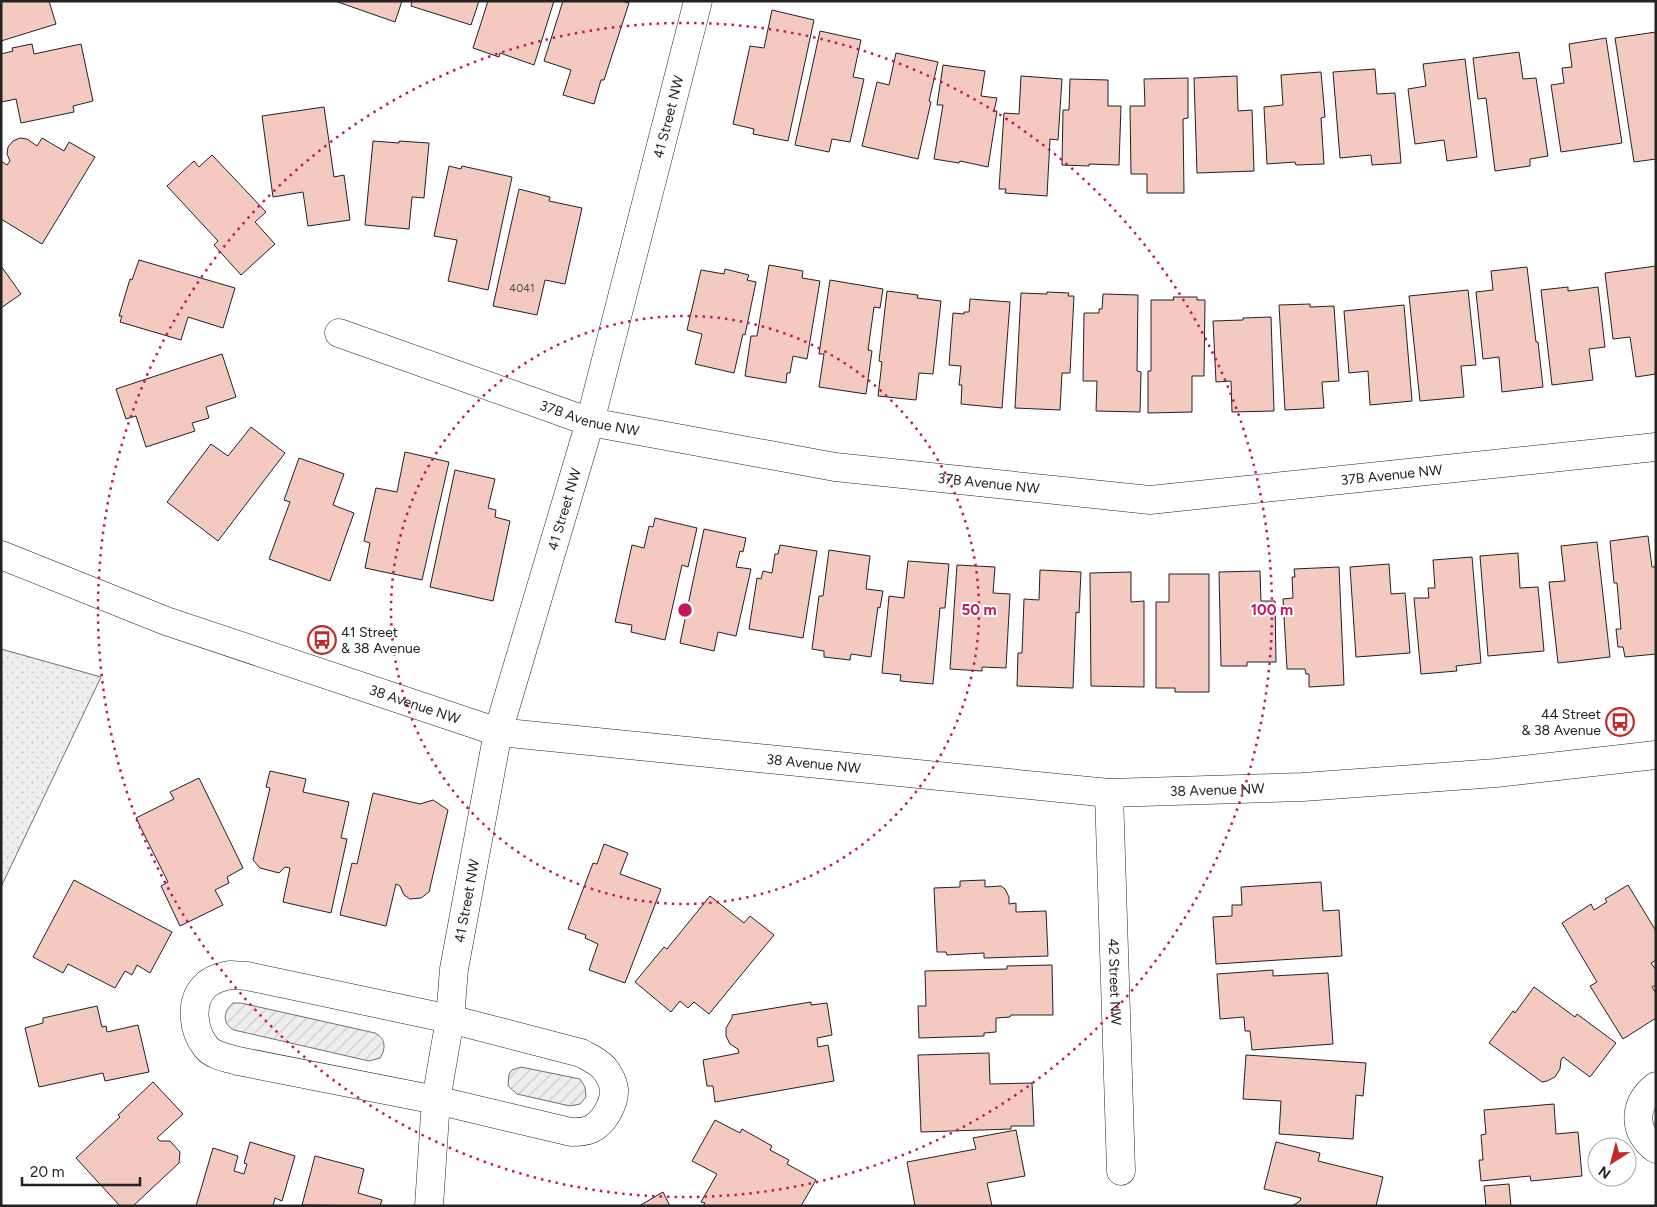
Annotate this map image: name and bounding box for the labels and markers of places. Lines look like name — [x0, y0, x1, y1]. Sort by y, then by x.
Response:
centre of rings — [676, 601, 694, 619]
place label: 41 Street & 38 Avenue — [341, 624, 421, 657]
bus stop icon: 41 Street & 38 Avenue — [307, 625, 337, 655]
place label: 44 Street & 38 Avenue — [1522, 706, 1601, 739]
bus stop icon: 44 Street & 38 Avenue — [1605, 707, 1635, 737]

